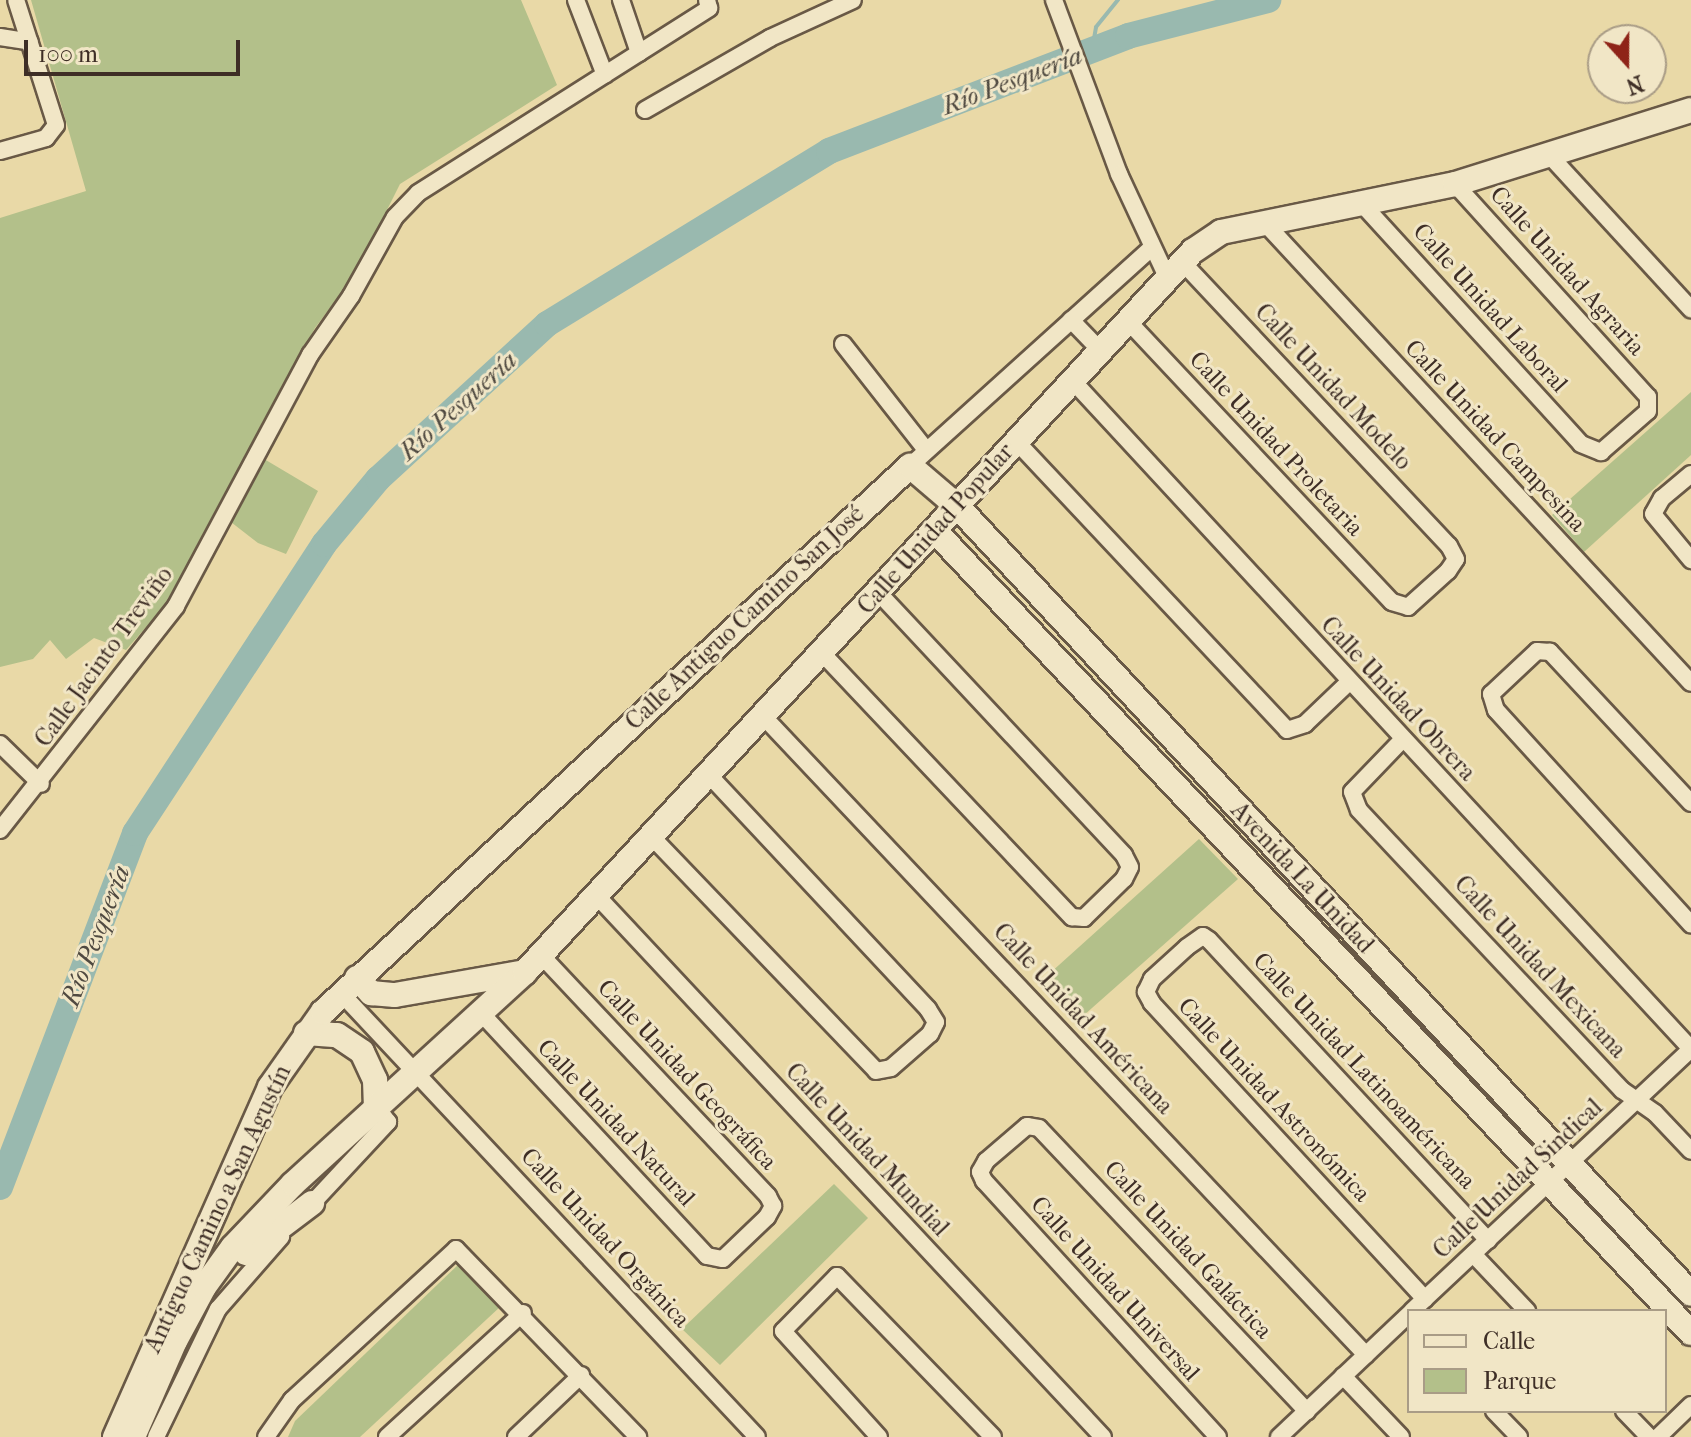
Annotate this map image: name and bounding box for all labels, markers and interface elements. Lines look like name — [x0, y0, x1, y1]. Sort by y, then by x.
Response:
scale bar — [28, 24, 244, 74]
north arrow — [1587, 24, 1667, 104]
text: 100 m — [38, 40, 98, 68]
water label: Río Pesquería — [937, 40, 1087, 122]
text: N — [1622, 69, 1647, 100]
street label: Calle Unidad Agraria — [1484, 181, 1650, 361]
street label: Calle Unidad Laboral — [1407, 218, 1573, 398]
street label: Calle Unidad Modelo — [1249, 298, 1417, 476]
street label: Calle Unidad Campesina — [1398, 334, 1592, 538]
water label: Río Pesquería — [393, 345, 523, 467]
street label: Calle Unidad Proletaria — [1183, 346, 1369, 542]
street label: Calle Unidad Popular — [852, 438, 1020, 620]
street label: Calle Antiguo Camino San José — [620, 500, 870, 736]
street label: Calle Jacinto Treviño — [29, 561, 179, 753]
street label: Calle Unidad Obrera — [1315, 611, 1481, 787]
street label: Avenida La Unidad — [1225, 796, 1379, 960]
water label: Río Pesquería — [55, 861, 137, 1011]
street label: Calle Unidad Mexicana — [1448, 870, 1632, 1064]
street label: Calle Unidad Américana — [987, 918, 1179, 1120]
street label: Calle Unidad Latinoaméricana — [1247, 947, 1481, 1195]
street label: Calle Unidad Geográfica — [591, 974, 783, 1176]
street label: Calle Unidad Astronómica — [1172, 992, 1376, 1208]
street label: Calle Unidad Natural — [531, 1033, 701, 1213]
street label: Calle Unidad Mundial — [779, 1057, 955, 1243]
street label: Antiguo Camino a San Agustín — [139, 1061, 297, 1357]
street label: Calle Unidad Sindical — [1427, 1093, 1609, 1265]
street label: Calle Unidad Orgánica — [514, 1142, 696, 1334]
street label: Calle Unidad Galáctica — [1098, 1155, 1278, 1345]
street label: Calle Unidad Universal — [1024, 1191, 1206, 1387]
legend — [1407, 1309, 1667, 1413]
text: Calle — [1483, 1327, 1535, 1355]
text: Parque — [1483, 1367, 1556, 1395]

